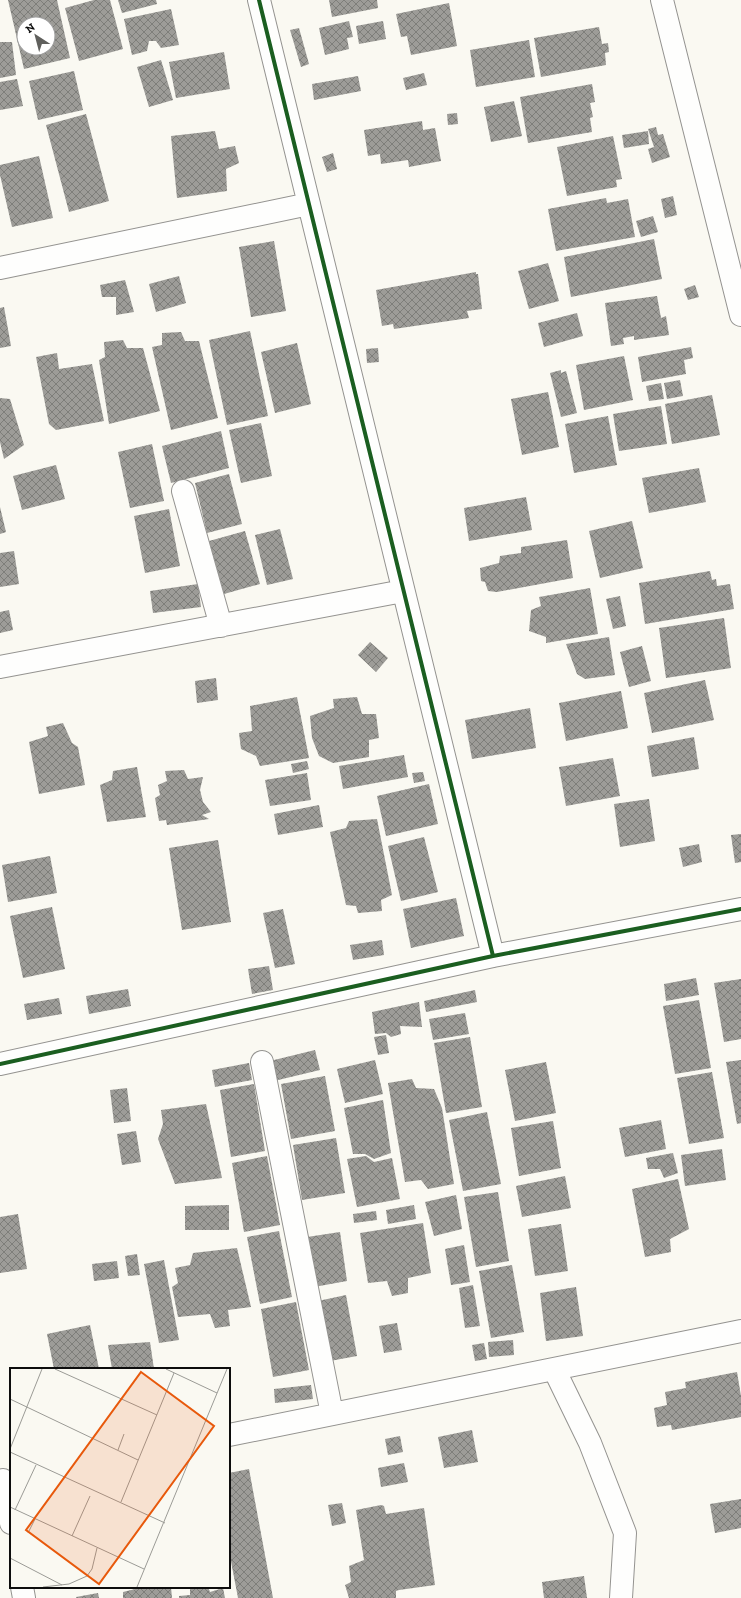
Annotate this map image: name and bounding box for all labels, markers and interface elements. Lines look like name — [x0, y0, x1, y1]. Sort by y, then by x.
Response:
north arrow — [16, 16, 56, 56]
text: N — [23, 20, 38, 36]
inset map — [10, 1368, 230, 1588]

